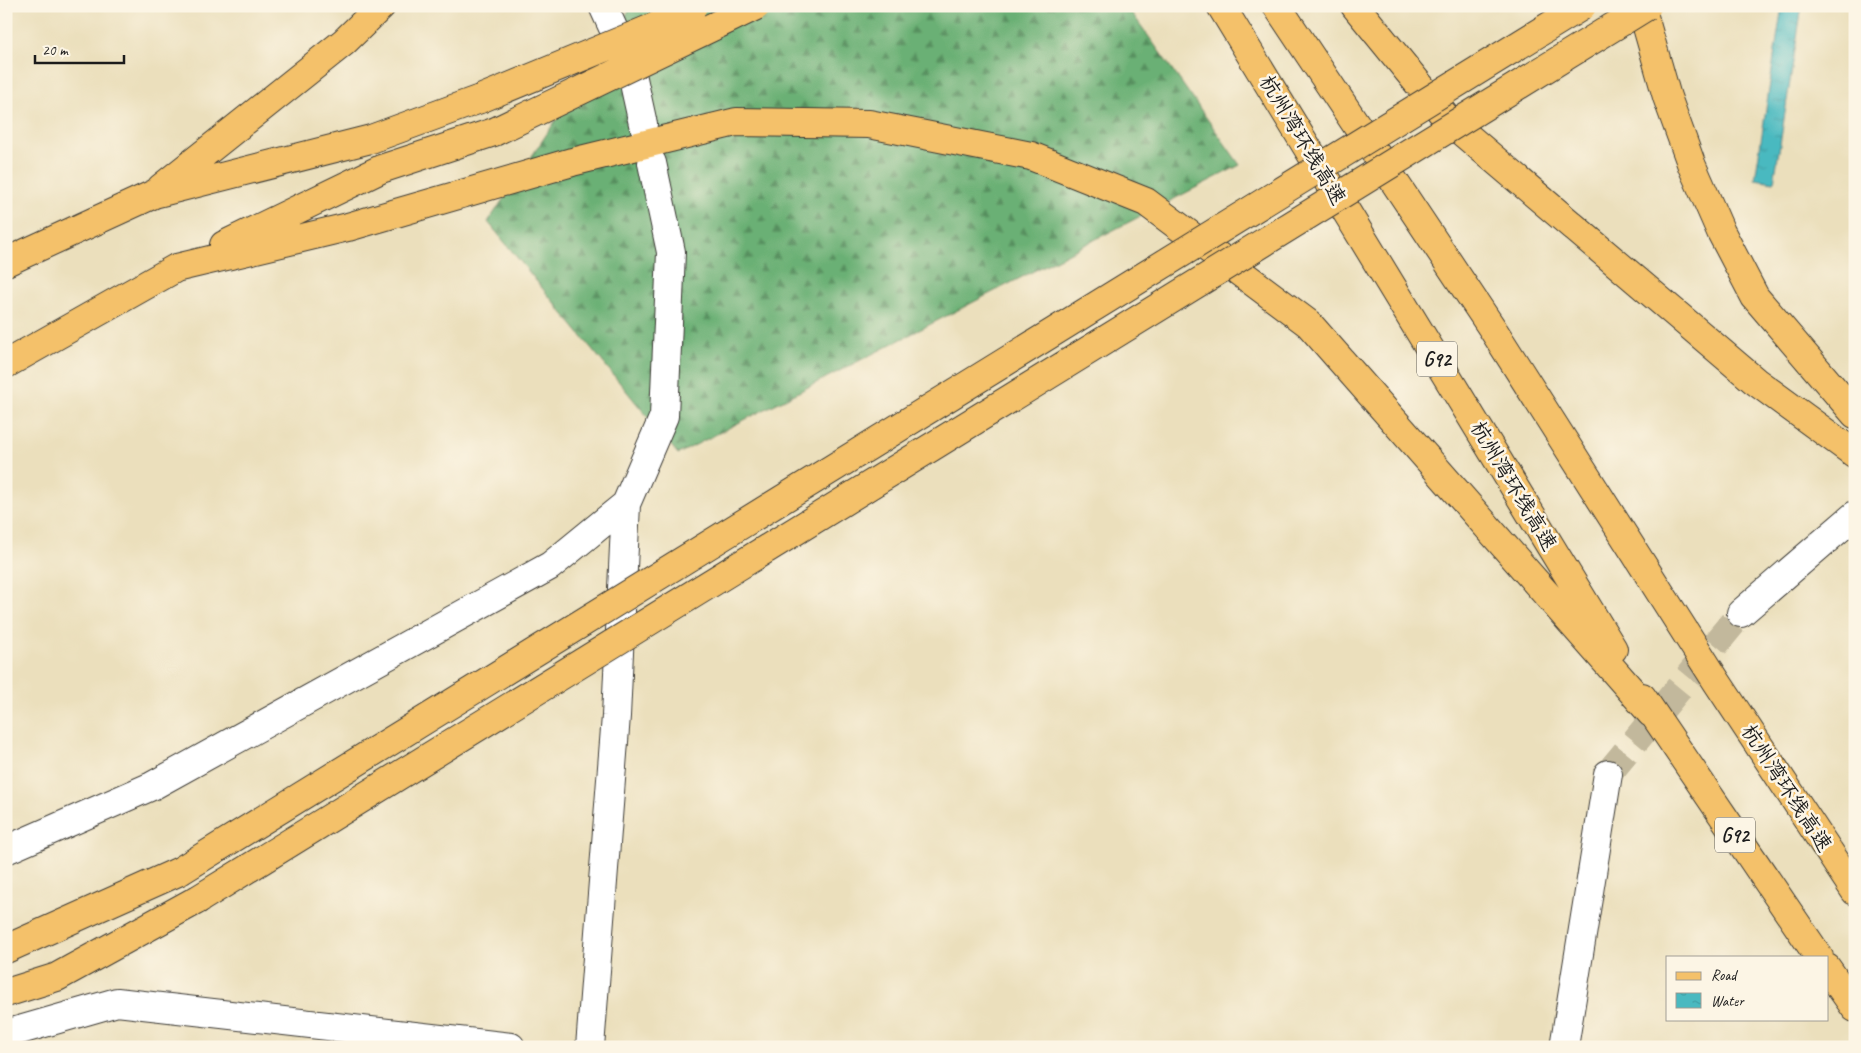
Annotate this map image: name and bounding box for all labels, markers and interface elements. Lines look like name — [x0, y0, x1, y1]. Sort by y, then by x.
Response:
scale bar — [35, 32, 124, 64]
text: 20 m — [42, 41, 69, 60]
street label: 杭州湾环线高速 — [1254, 70, 1352, 210]
road number: G92 — [1417, 342, 1457, 376]
street label: 杭州湾环线高速 — [1465, 416, 1563, 556]
street label: 杭州湾环线高速 — [1736, 719, 1838, 857]
road number: G92 — [1715, 818, 1755, 852]
legend — [1666, 956, 1828, 1020]
text: Road — [1711, 966, 1738, 985]
text: Water — [1711, 992, 1745, 1011]

